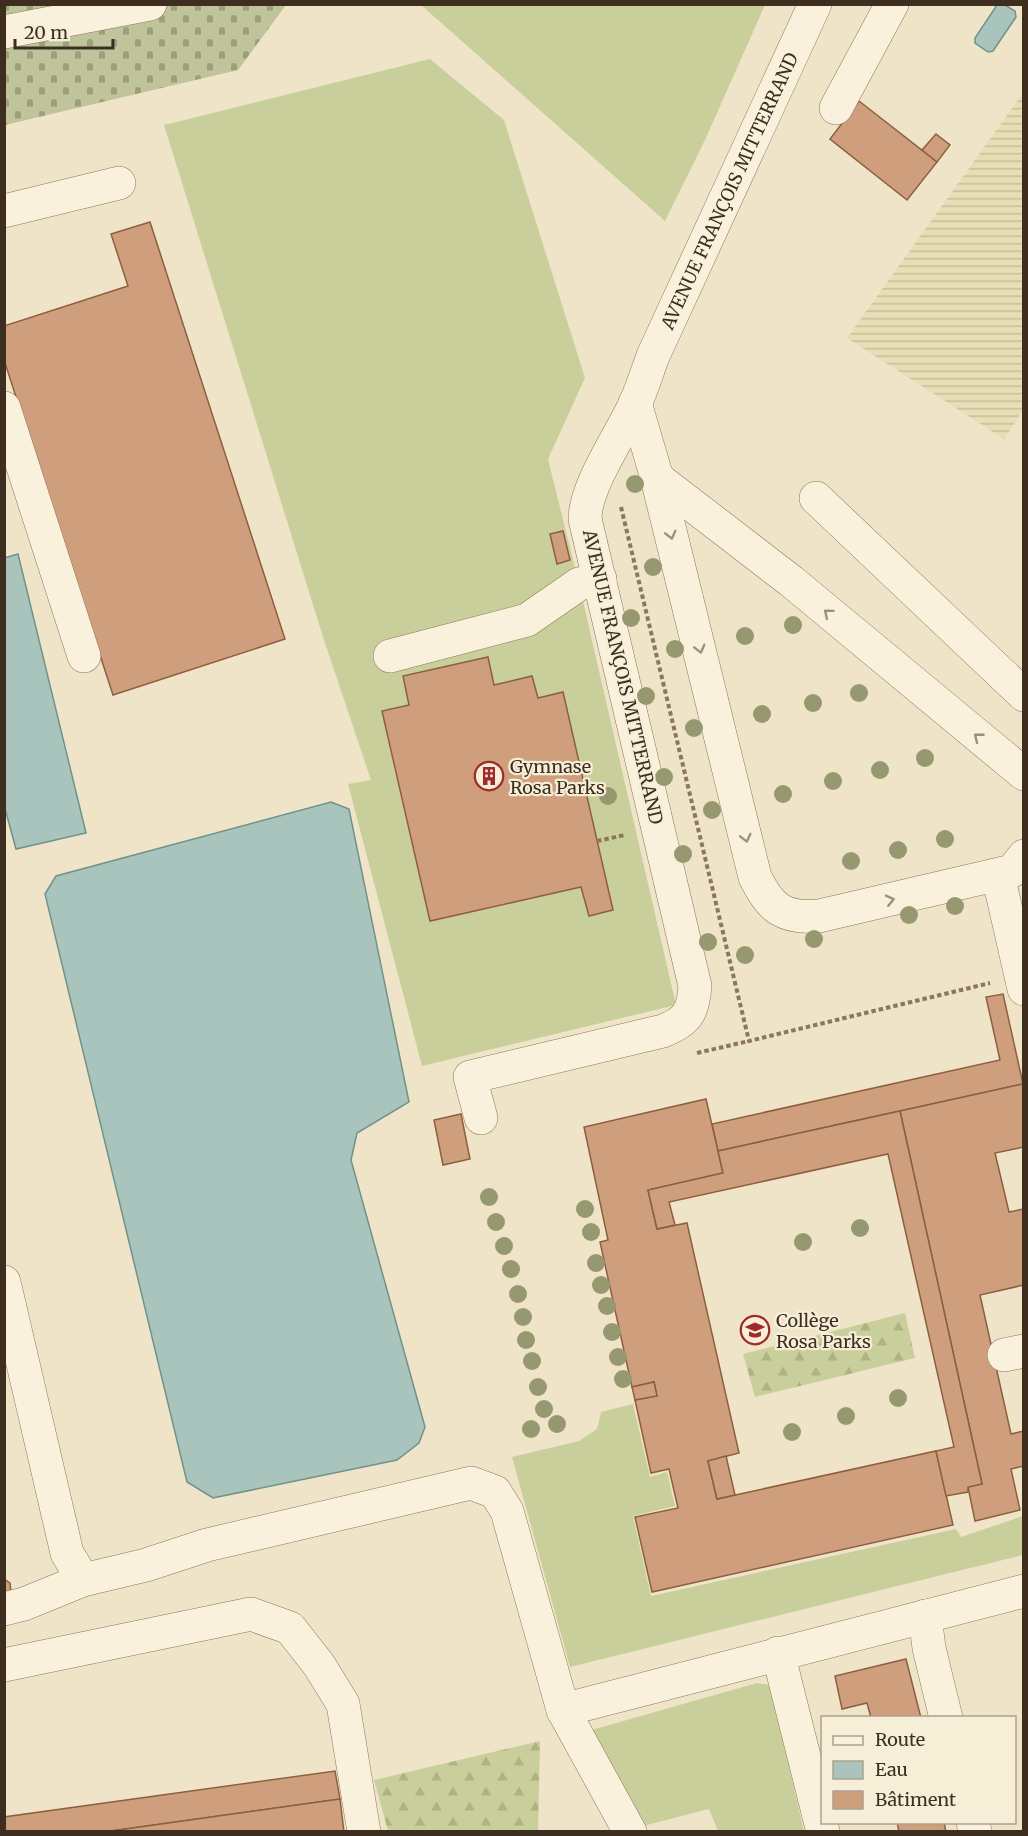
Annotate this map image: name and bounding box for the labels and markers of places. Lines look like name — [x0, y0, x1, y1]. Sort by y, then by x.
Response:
place label: Gymnase Rosa Parks — [510, 755, 605, 799]
building icon: Gymnase Rosa Parks — [473, 760, 505, 792]
place label: Collège Rosa Parks — [776, 1309, 871, 1353]
school or university icon: Collège Rosa Parks — [739, 1314, 771, 1346]

